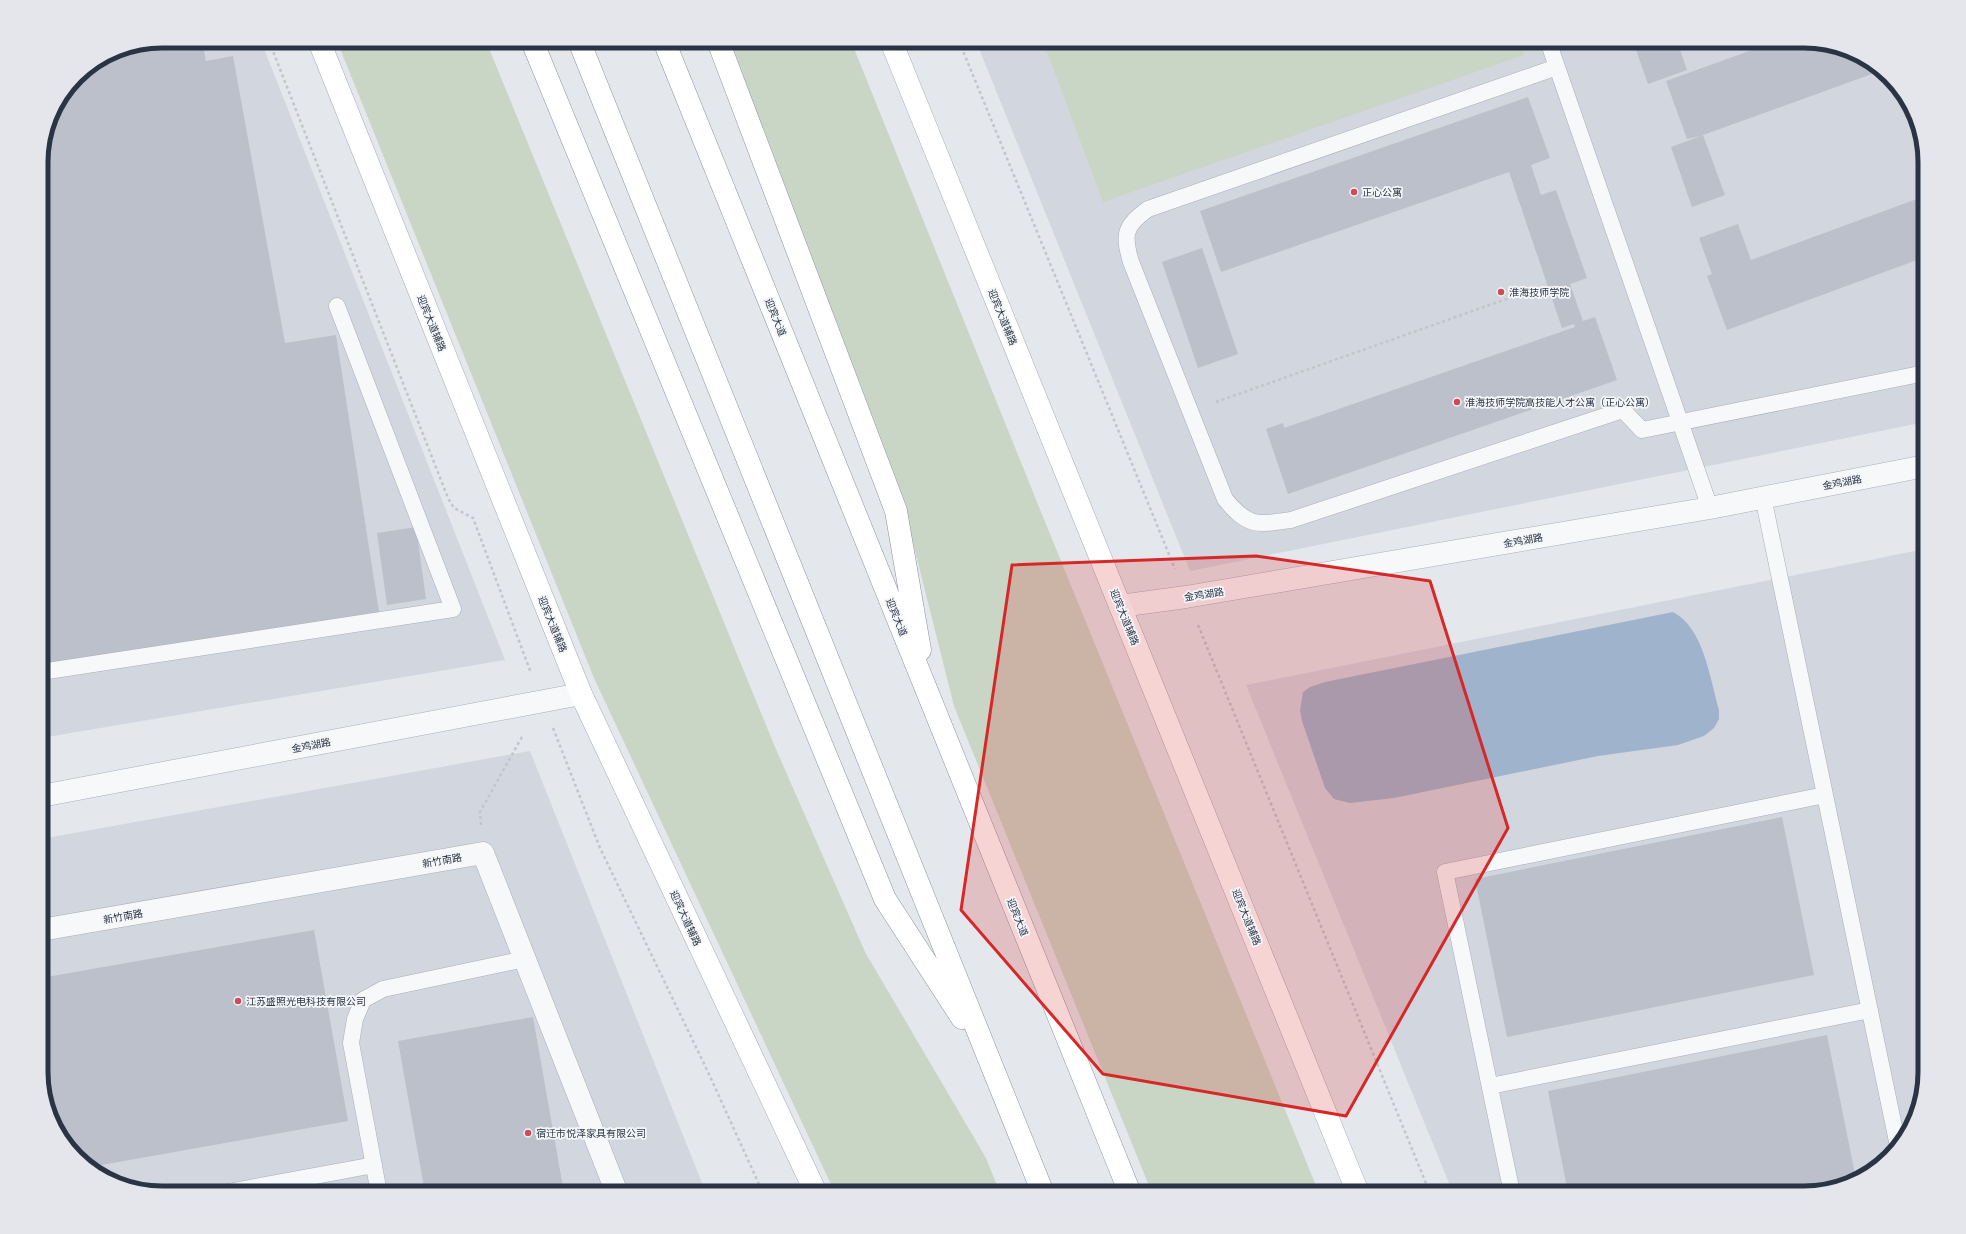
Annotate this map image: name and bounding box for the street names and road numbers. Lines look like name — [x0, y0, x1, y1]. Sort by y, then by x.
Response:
street label: 迎宾大道辅路 — [985, 287, 1020, 347]
street label: 迎宾大道辅路 — [414, 293, 449, 353]
street label: 迎宾大道 — [762, 296, 789, 338]
street label: 金鸡湖路 — [1821, 472, 1863, 493]
street label: 金鸡湖路 — [1502, 531, 1544, 550]
street label: 金鸡湖路 — [1183, 585, 1225, 604]
street label: 迎宾大道辅路 — [1107, 587, 1142, 647]
street label: 迎宾大道辅路 — [535, 594, 570, 654]
street label: 迎宾大道 — [883, 596, 910, 638]
street label: 金鸡湖路 — [290, 735, 332, 756]
street label: 新竹南路 — [421, 851, 463, 870]
street label: 迎宾大道辅路 — [1229, 887, 1264, 947]
street label: 迎宾大道辅路 — [667, 888, 704, 948]
street label: 迎宾大道 — [1004, 896, 1031, 938]
street label: 新竹南路 — [102, 907, 144, 926]

